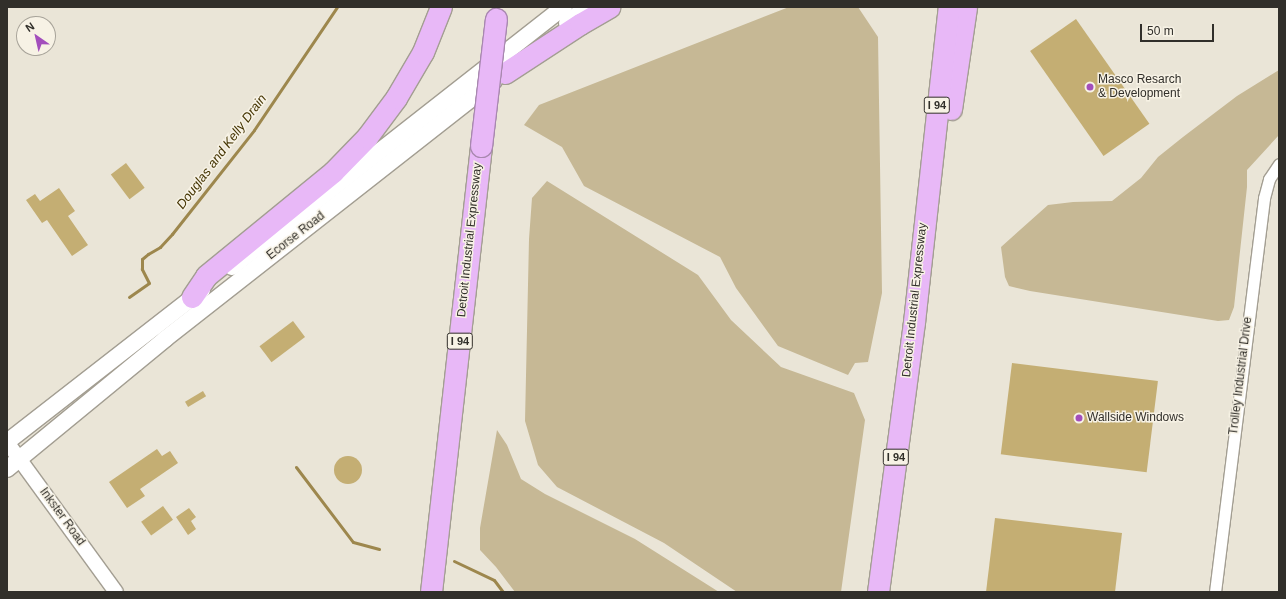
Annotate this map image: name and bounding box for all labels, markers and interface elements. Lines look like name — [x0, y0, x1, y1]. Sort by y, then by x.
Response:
north arrow — [16, 16, 56, 56]
scale bar — [1142, 16, 1216, 42]
text: N — [23, 20, 36, 34]
text: 50 m — [1147, 24, 1174, 38]
place label: Masco Resarch & Development — [1098, 73, 1181, 101]
marker: Masco Resarch & Development — [1085, 82, 1095, 92]
water label: Douglas and Kelly Drain — [174, 92, 270, 212]
road number: I 94 — [923, 96, 951, 114]
street label: Detroit Industrial Expressway — [455, 162, 485, 318]
street label: Ecorse Road — [264, 209, 328, 263]
street label: Detroit Industrial Expressway — [900, 222, 930, 378]
street label: Trolley Industrial Drive — [1227, 316, 1255, 436]
road number: I 94 — [446, 332, 474, 350]
place label: Wallside Windows — [1087, 411, 1184, 425]
marker: Wallside Windows — [1074, 413, 1084, 423]
road number: I 94 — [882, 448, 910, 466]
street label: Inkster Road — [36, 485, 88, 549]

